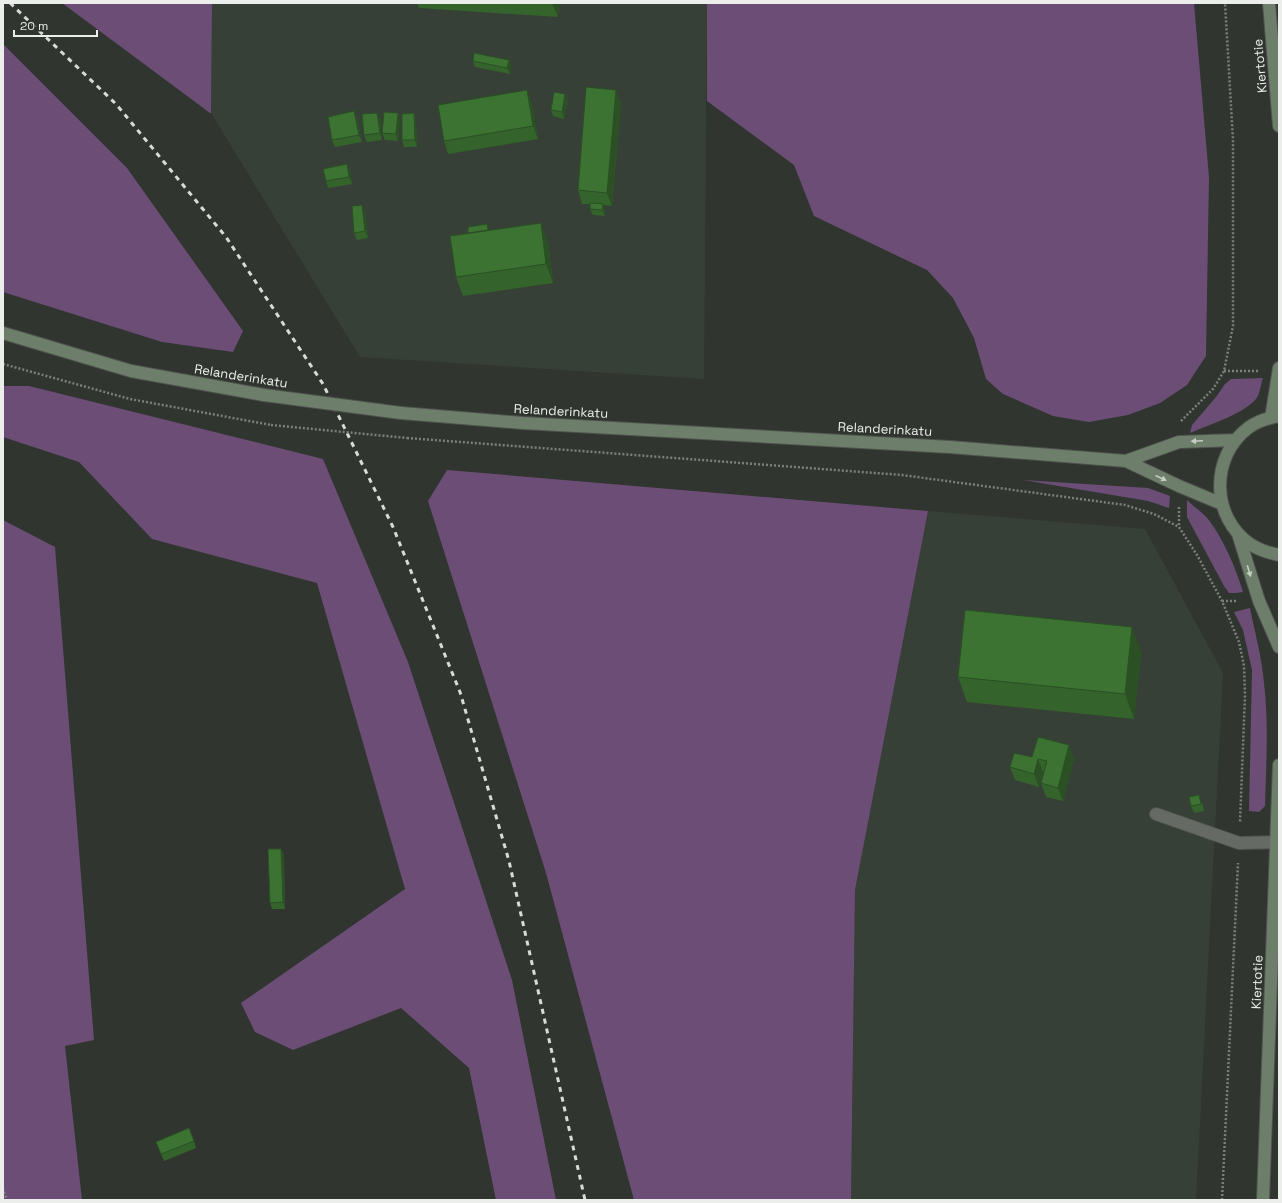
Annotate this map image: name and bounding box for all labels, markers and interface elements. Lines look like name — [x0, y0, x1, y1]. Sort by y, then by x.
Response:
scale bar — [14, 12, 97, 38]
text: 20 m — [20, 18, 48, 34]
street label: Kiertotie — [1249, 38, 1271, 94]
street label: Relanderinkatu — [193, 360, 289, 392]
street label: Relanderinkatu — [513, 400, 609, 422]
street label: Relanderinkatu — [837, 418, 933, 440]
one-way arrow — [1191, 438, 1203, 445]
one-way arrow — [1155, 475, 1167, 481]
one-way arrow — [1246, 565, 1252, 577]
street label: Kiertotie — [1248, 955, 1266, 1009]

